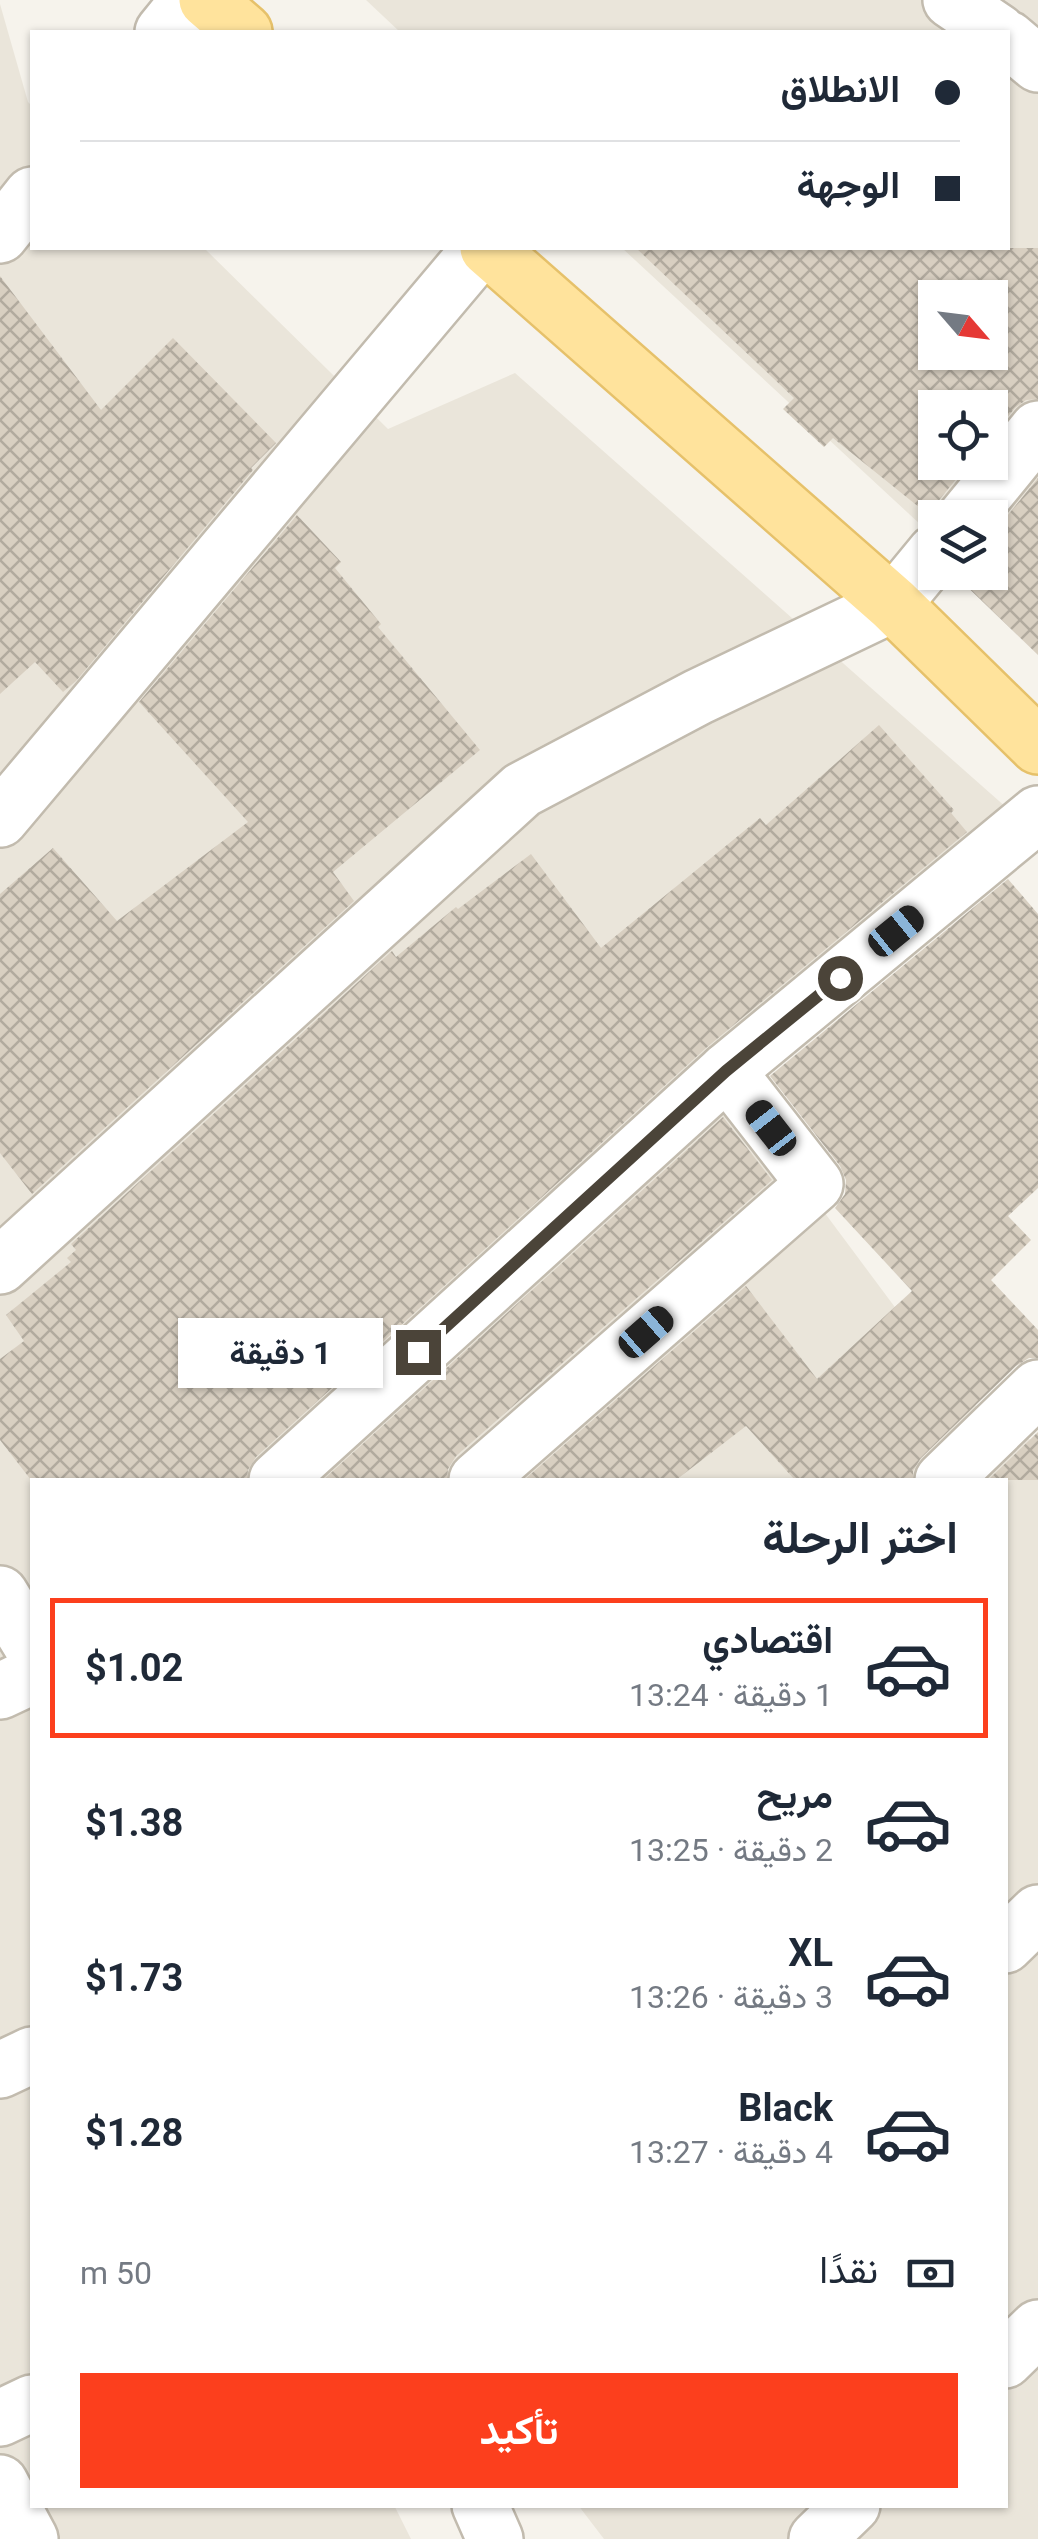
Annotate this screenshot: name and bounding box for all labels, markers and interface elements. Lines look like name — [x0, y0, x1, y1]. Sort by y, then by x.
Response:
text: الانطلاق — [781, 67, 900, 111]
text: الوجهة — [797, 163, 900, 207]
north arrow — [918, 280, 1008, 370]
map controls — [918, 280, 1008, 590]
button: locate — [918, 390, 1008, 480]
button: layers — [918, 500, 1008, 590]
car — [863, 900, 929, 962]
route start — [818, 956, 863, 1001]
car — [741, 1095, 801, 1161]
car — [614, 1301, 678, 1363]
callout: 1 دقيقة — [178, 1317, 383, 1387]
route end — [396, 1330, 441, 1375]
text: 1 دقيقة — [230, 1334, 331, 1372]
text: اختر الرحلة — [762, 1511, 958, 1564]
text: اقتصادي — [702, 1618, 833, 1662]
icon: car — [863, 1623, 953, 1713]
text: $1.02 — [85, 1646, 183, 1690]
text: 1 دقيقة · 13:24 — [629, 1676, 833, 1714]
text: مريح — [757, 1773, 833, 1817]
icon: car — [863, 1778, 953, 1868]
text: $1.38 — [85, 1801, 183, 1845]
text: 2 دقيقة · 13:25 — [629, 1831, 833, 1869]
text: XL — [788, 1931, 833, 1975]
icon: car — [863, 1933, 953, 2023]
text: $1.73 — [85, 1956, 183, 2000]
text: 3 دقيقة · 13:26 — [629, 1978, 833, 2016]
text: Black — [738, 2086, 833, 2130]
icon: car — [863, 2088, 953, 2178]
text: $1.28 — [85, 2111, 183, 2155]
text: 4 دقيقة · 13:27 — [629, 2133, 833, 2171]
icon: cash — [903, 2246, 958, 2301]
text: نقدًا — [819, 2248, 878, 2292]
text: 50 m — [80, 2254, 152, 2292]
button: تأكيد — [80, 2373, 958, 2488]

